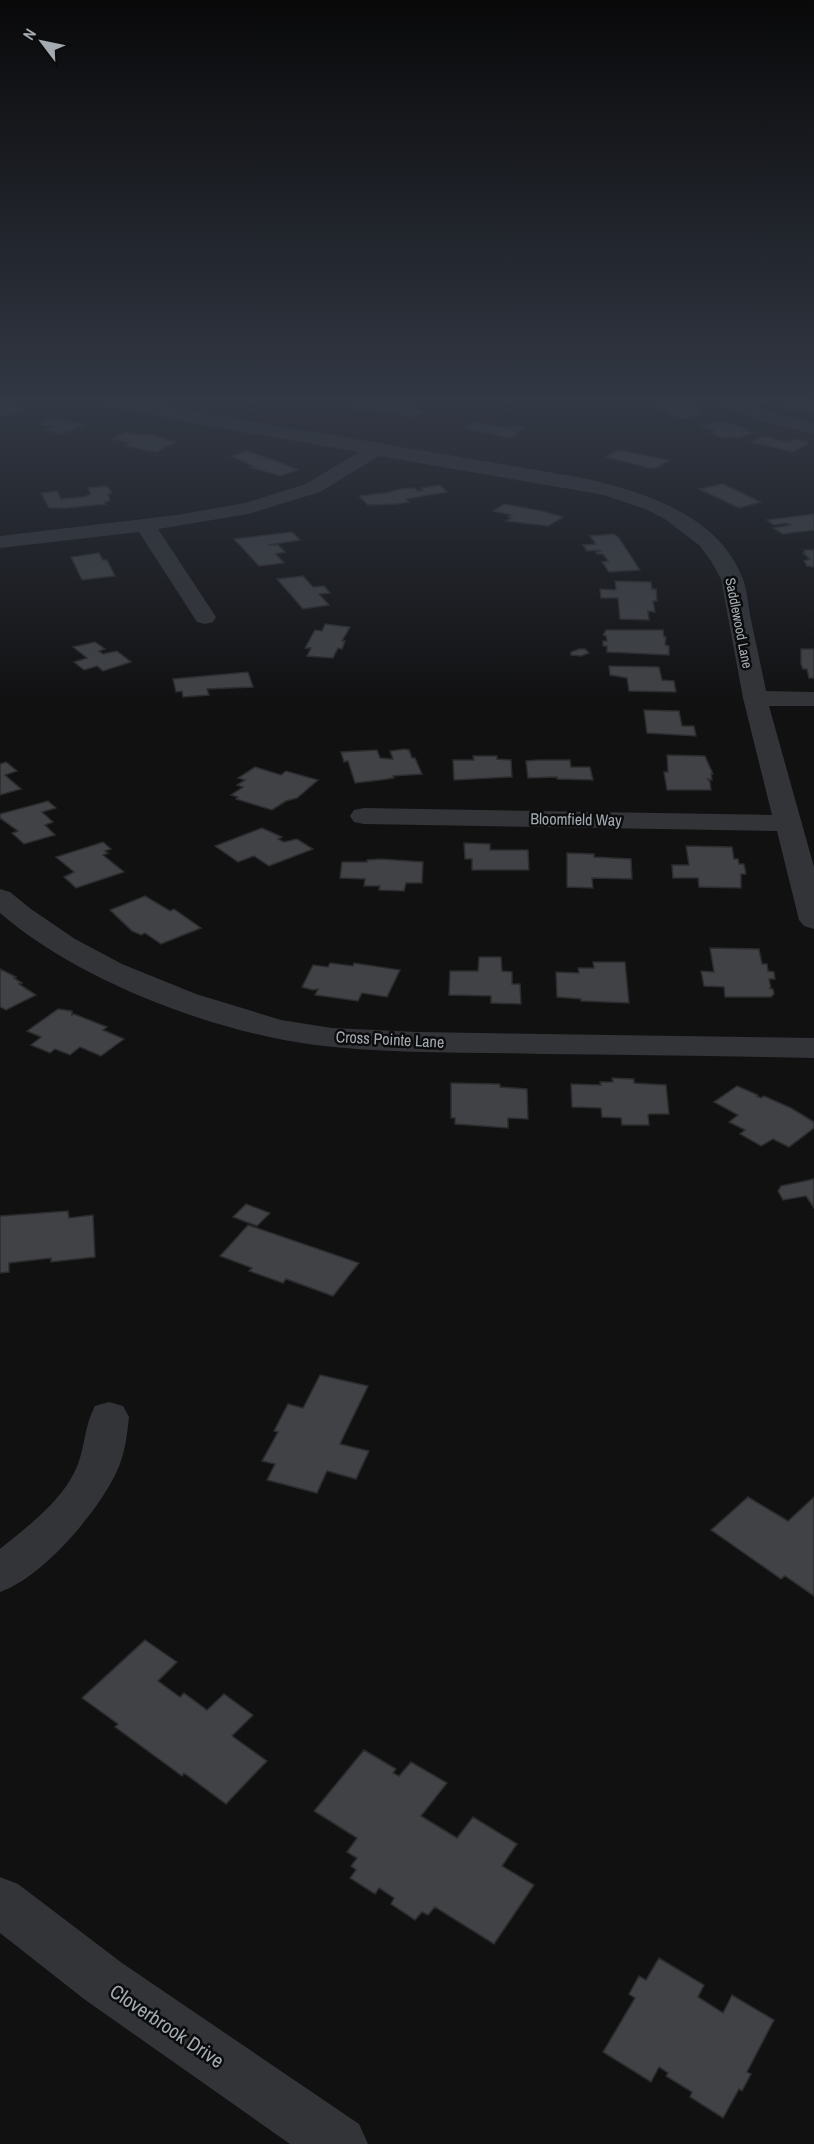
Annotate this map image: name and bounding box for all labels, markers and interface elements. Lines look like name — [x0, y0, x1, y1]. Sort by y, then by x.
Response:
north arrow — [12, 12, 72, 72]
text: N — [17, 24, 41, 44]
street label: Saddlewood Lane — [721, 576, 757, 670]
street label: Bloomfield Way — [530, 807, 622, 831]
street label: Cross Pointe Lane — [335, 1025, 445, 1053]
street label: Cloverbrook Drive — [105, 1977, 230, 2074]

